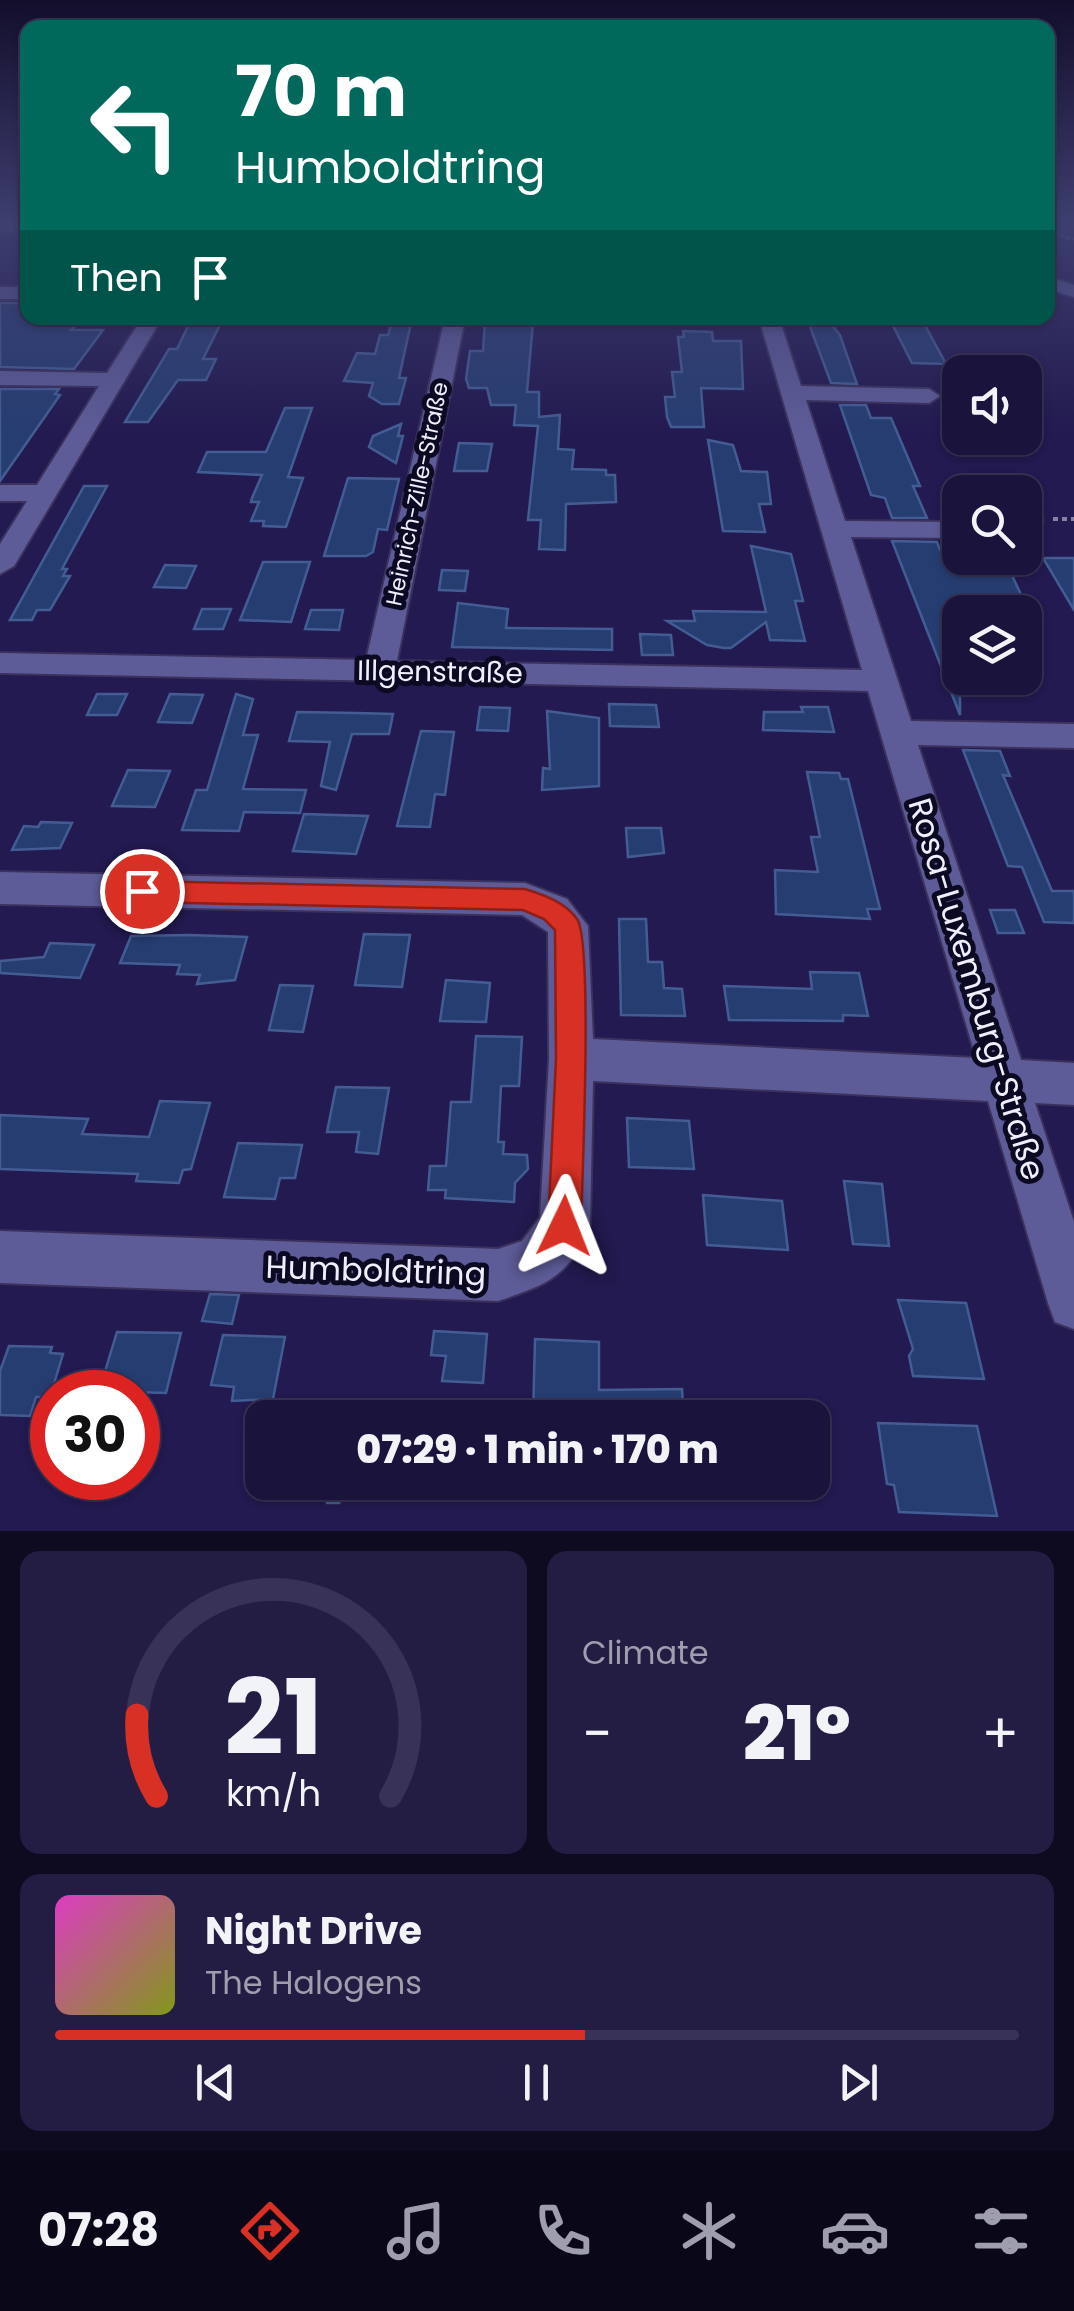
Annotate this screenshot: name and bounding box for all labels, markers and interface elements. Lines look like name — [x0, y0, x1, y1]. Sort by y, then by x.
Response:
text: 70 m — [235, 42, 407, 141]
icon: left — [70, 60, 200, 190]
text: Humboldtring — [235, 136, 545, 199]
icon: arrive — [183, 250, 238, 305]
text: Then — [70, 251, 163, 304]
map controls — [942, 355, 1042, 695]
button: sound — [942, 355, 1042, 455]
street label: Heinrich-Zille-Straße — [378, 379, 456, 609]
button: search — [942, 475, 1042, 575]
button: layers — [942, 595, 1042, 695]
street label: Illgenstraße — [357, 651, 523, 693]
street label: Rosa-Luxemburg-Straße — [897, 792, 1057, 1186]
pin — [100, 849, 185, 934]
icon: arrive — [115, 864, 170, 919]
position arrow — [512, 1174, 616, 1278]
street label: Humboldtring — [265, 1244, 487, 1296]
speed limit sign: 30 — [30, 1370, 160, 1500]
text: 07:29 · 1 min · 170 m — [356, 1423, 719, 1476]
text: Climate — [582, 1630, 709, 1675]
text: 21 — [224, 1645, 323, 1790]
text: 21° — [743, 1681, 851, 1786]
text: − — [582, 1695, 612, 1772]
text: + — [981, 1695, 1019, 1772]
text: km/h — [226, 1768, 321, 1819]
text: Night Drive — [205, 1904, 422, 1957]
text: The Halogens — [205, 1960, 422, 2005]
icon: previous — [188, 2055, 243, 2110]
icon: pause — [509, 2055, 564, 2110]
icon: next — [831, 2055, 886, 2110]
icon: directions — [235, 2196, 305, 2266]
icon: music — [381, 2196, 451, 2266]
icon: phone — [528, 2196, 598, 2266]
icon: climate — [674, 2196, 744, 2266]
icon: car — [820, 2196, 890, 2266]
icon: filters — [966, 2196, 1036, 2266]
text: 07:28 — [38, 2199, 159, 2262]

